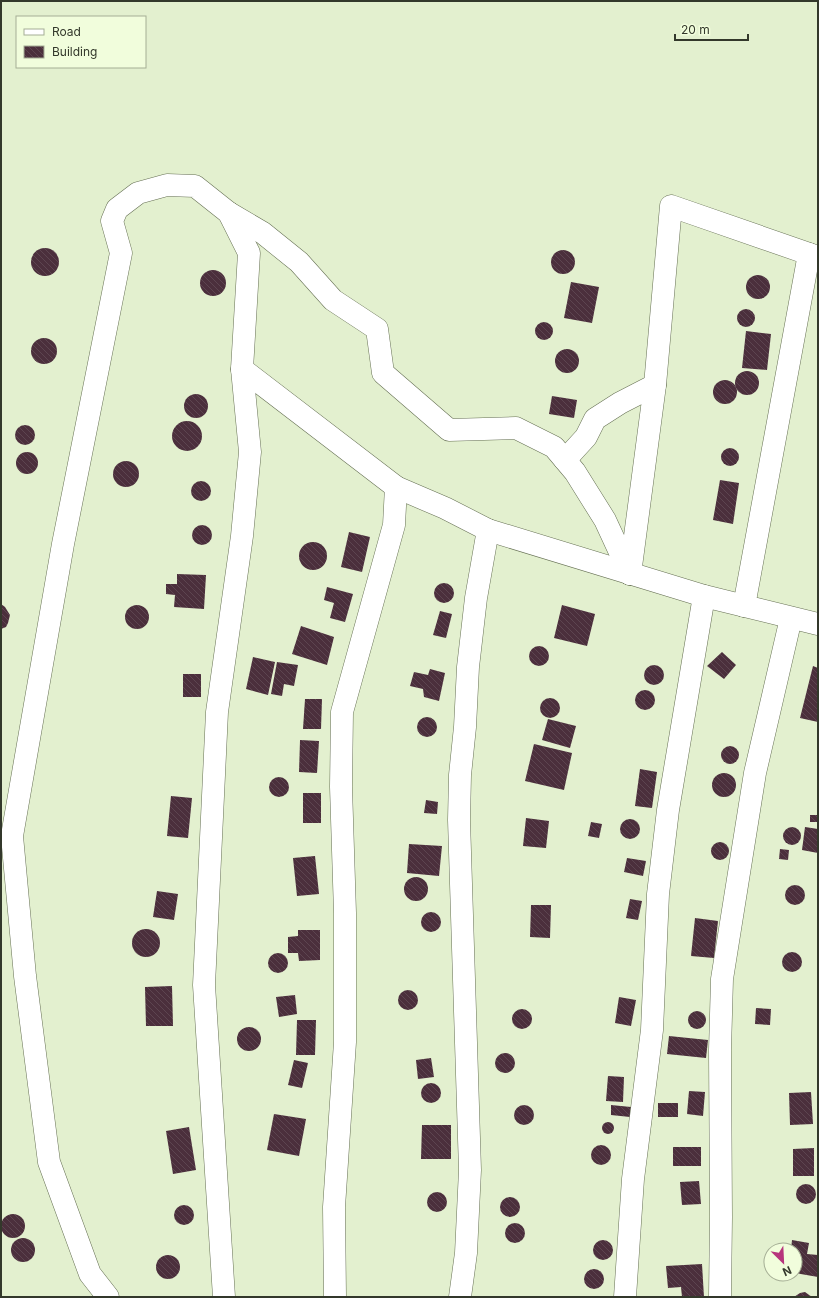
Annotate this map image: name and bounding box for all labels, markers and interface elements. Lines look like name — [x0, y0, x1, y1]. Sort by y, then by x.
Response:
legend — [16, 16, 146, 68]
scale bar — [675, 16, 748, 42]
text: 20 m — [681, 22, 710, 37]
text: Road — [52, 24, 81, 39]
text: Building — [52, 44, 97, 59]
north arrow — [763, 1242, 803, 1282]
text: N — [780, 1263, 794, 1279]

